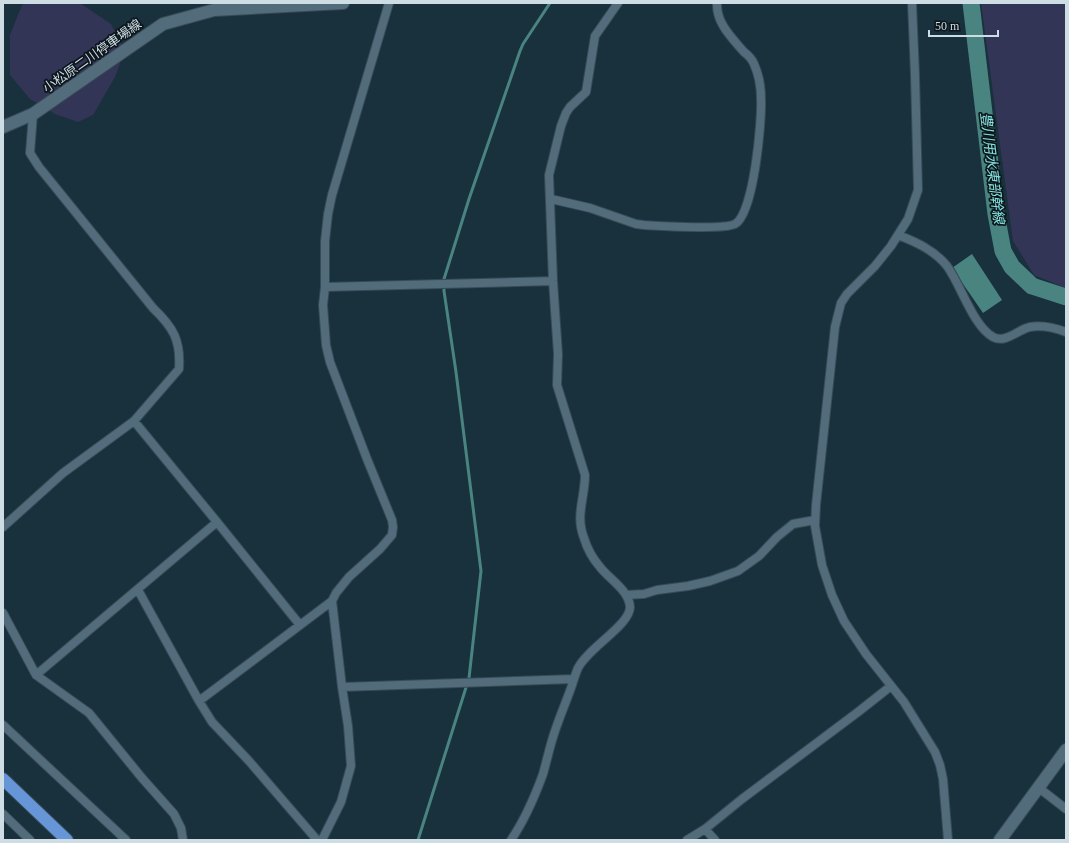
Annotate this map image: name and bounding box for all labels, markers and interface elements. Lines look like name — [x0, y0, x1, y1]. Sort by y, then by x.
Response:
scale bar — [929, 12, 998, 38]
street label: 小松原二川停車場線 — [40, 16, 144, 96]
text: 50 m — [935, 19, 960, 33]
water label: 豊川用水東部幹線 — [978, 112, 1007, 226]

